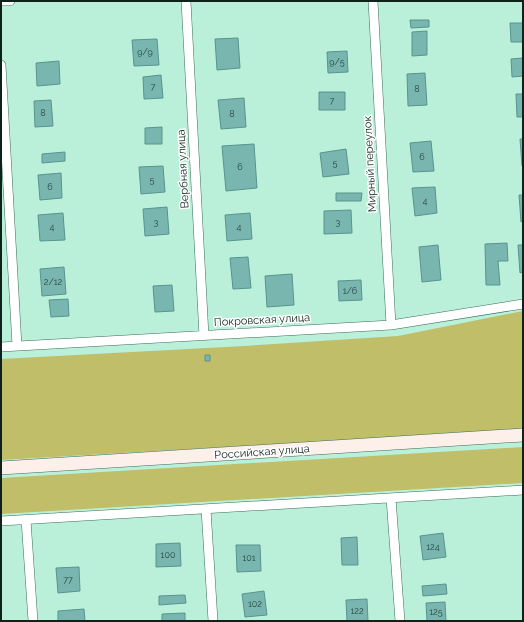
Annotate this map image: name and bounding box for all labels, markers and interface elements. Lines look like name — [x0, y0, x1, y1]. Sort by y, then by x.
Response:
house number: 9/9 — [137, 47, 153, 57]
house number: 9/5 — [329, 57, 345, 67]
house number: 7 — [151, 82, 156, 92]
house number: 8 — [414, 84, 420, 94]
house number: 7 — [330, 96, 335, 106]
house number: 8 — [40, 108, 46, 118]
house number: 8 — [229, 109, 235, 119]
street label: Мирный переулок — [361, 115, 379, 213]
street label: Вербная улица — [174, 129, 192, 209]
house number: 6 — [419, 152, 425, 162]
house number: 5 — [333, 158, 338, 168]
house number: 6 — [237, 162, 243, 172]
house number: 5 — [150, 175, 155, 185]
house number: 6 — [47, 182, 53, 192]
house number: 4 — [423, 196, 428, 206]
house number: 3 — [154, 217, 159, 227]
house number: 3 — [336, 217, 341, 227]
house number: 4 — [50, 222, 55, 232]
house number: 4 — [237, 222, 242, 232]
house number: 2/12 — [44, 277, 63, 287]
house number: 1/6 — [343, 286, 358, 296]
street label: Покровская улица — [214, 311, 310, 329]
street label: Российская улица — [214, 442, 310, 462]
house number: 124 — [426, 542, 440, 552]
house number: 100 — [161, 550, 176, 560]
house number: 101 — [242, 553, 256, 563]
house number: 77 — [63, 575, 73, 585]
house number: 102 — [248, 599, 262, 609]
house number: 122 — [350, 606, 364, 616]
house number: 125 — [429, 607, 443, 617]

